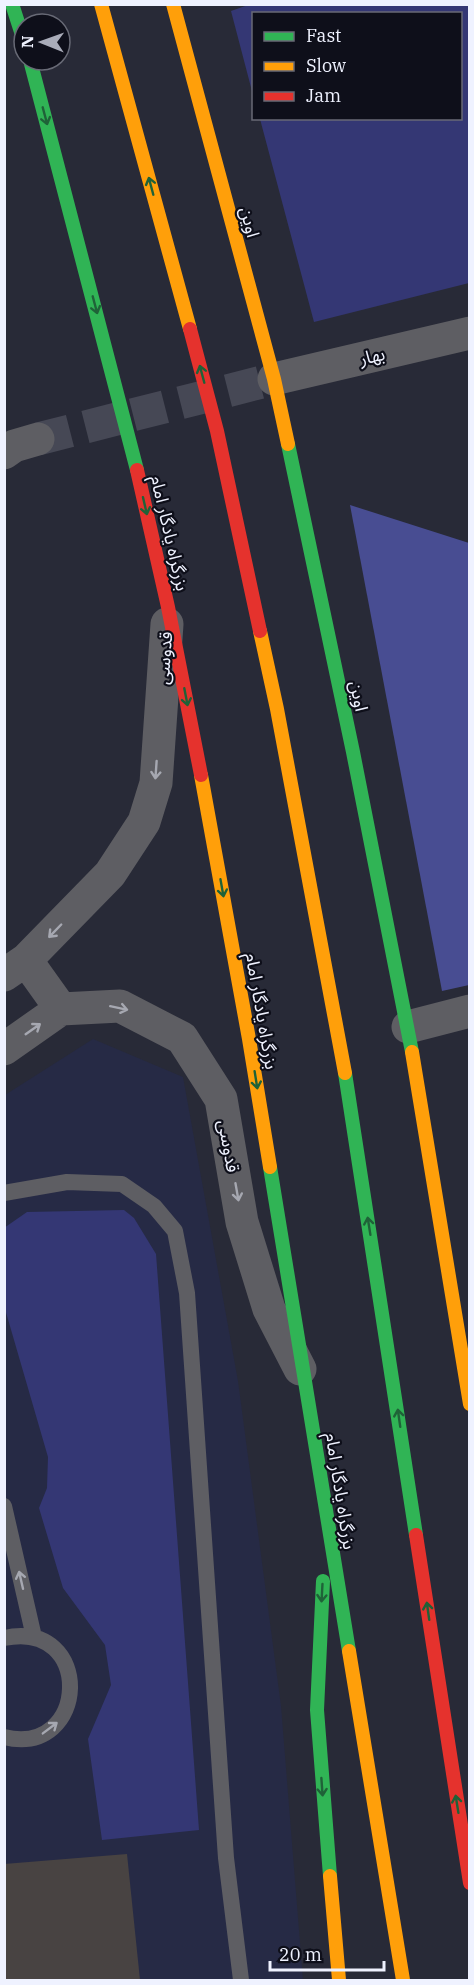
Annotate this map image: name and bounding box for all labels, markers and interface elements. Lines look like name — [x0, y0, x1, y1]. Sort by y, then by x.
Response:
north arrow — [12, 12, 72, 72]
legend — [252, 12, 462, 120]
text: Fast — [306, 24, 341, 47]
text: N — [17, 35, 37, 48]
text: Slow — [306, 54, 346, 77]
text: Jam — [306, 84, 341, 107]
one-way arrow — [40, 107, 51, 126]
one-way arrow — [145, 177, 156, 196]
street label: اوین — [235, 204, 265, 240]
one-way arrow — [89, 295, 101, 314]
street label: بهار — [356, 342, 387, 370]
one-way arrow — [196, 365, 207, 384]
street label: بزرگراه یادگار امام — [143, 473, 194, 594]
one-way arrow — [140, 496, 152, 515]
street label: قدوسی — [151, 631, 177, 685]
street label: اوین — [345, 679, 373, 713]
one-way arrow — [181, 686, 192, 706]
one-way arrow — [151, 760, 162, 780]
one-way arrow — [217, 878, 228, 898]
one-way arrow — [47, 923, 62, 938]
street label: بزرگراه یادگار امام — [237, 951, 284, 1072]
one-way arrow — [109, 1003, 128, 1015]
one-way arrow — [24, 1023, 41, 1035]
one-way arrow — [251, 1070, 262, 1090]
street label: قدوسی — [213, 1118, 245, 1174]
one-way arrow — [232, 1182, 243, 1202]
one-way arrow — [364, 1216, 375, 1236]
one-way arrow — [394, 1409, 405, 1429]
street label: بزرگراه یادگار امام — [317, 1431, 362, 1552]
one-way arrow — [15, 1571, 26, 1590]
one-way arrow — [317, 1582, 328, 1602]
one-way arrow — [422, 1602, 433, 1622]
one-way arrow — [41, 1721, 57, 1734]
one-way arrow — [317, 1777, 328, 1797]
one-way arrow — [452, 1795, 463, 1814]
scale bar — [270, 1934, 384, 1972]
text: 20 m — [279, 1943, 322, 1966]

